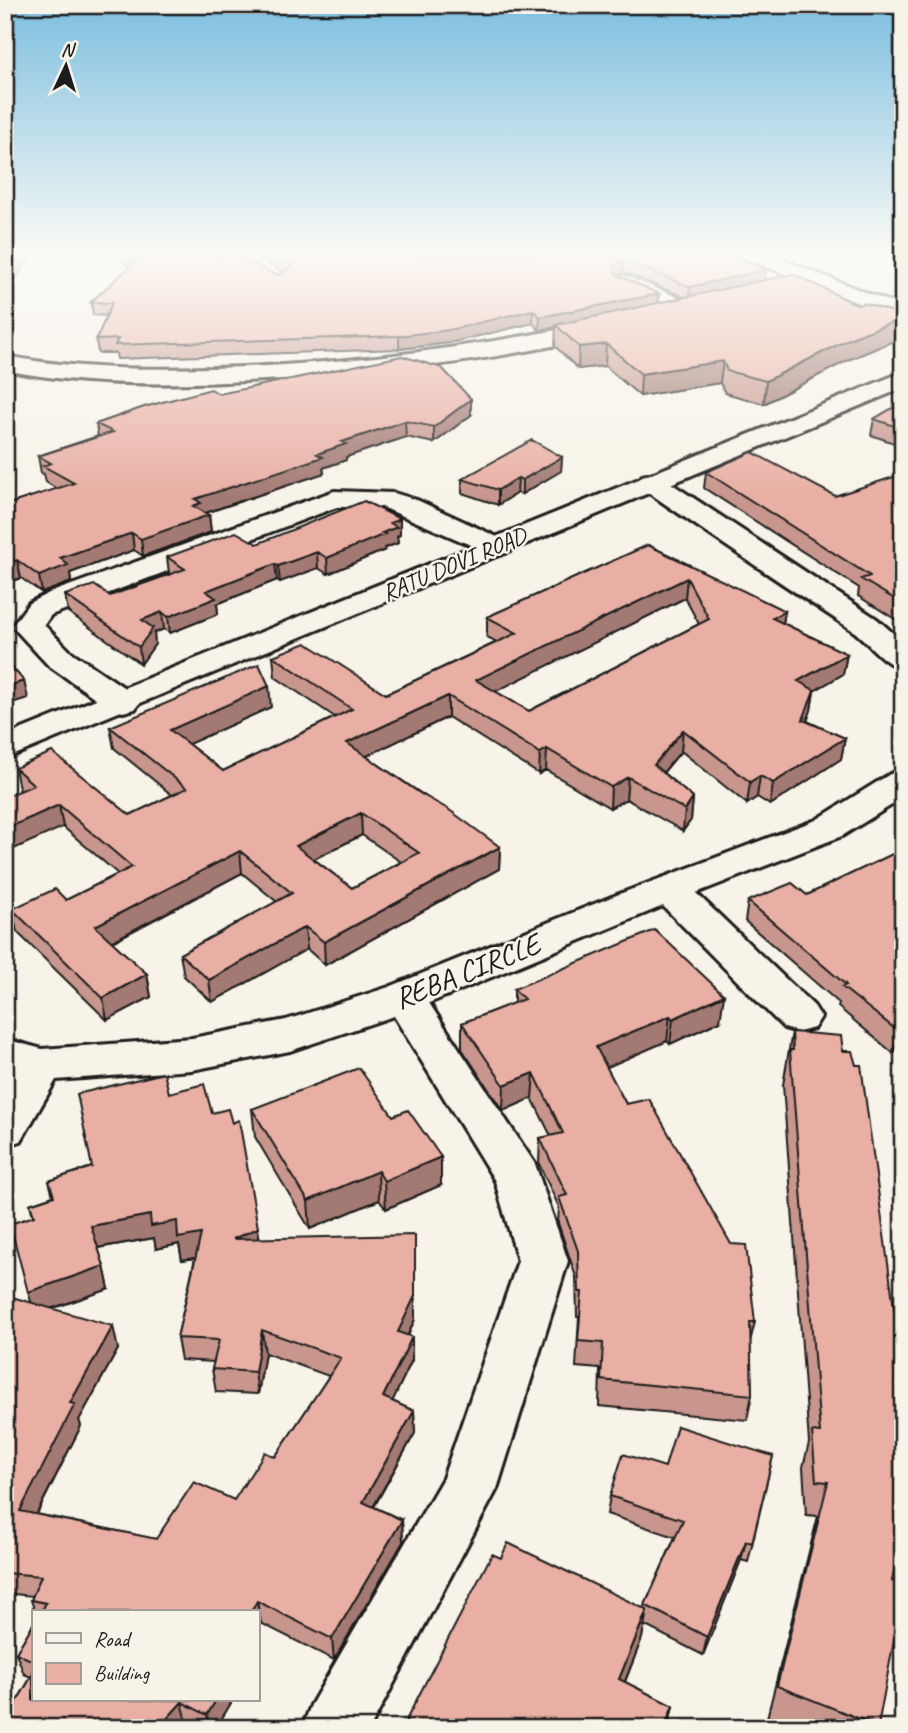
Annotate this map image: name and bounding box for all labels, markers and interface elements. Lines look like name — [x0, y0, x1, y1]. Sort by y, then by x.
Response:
north arrow — [32, 32, 102, 102]
text: N — [60, 38, 77, 63]
street label: RATU DOVI ROAD — [377, 519, 533, 608]
street label: REBA CIRCLE — [389, 923, 549, 1017]
legend — [32, 1610, 259, 1702]
text: Road — [94, 1626, 133, 1652]
text: Building — [94, 1660, 151, 1686]

